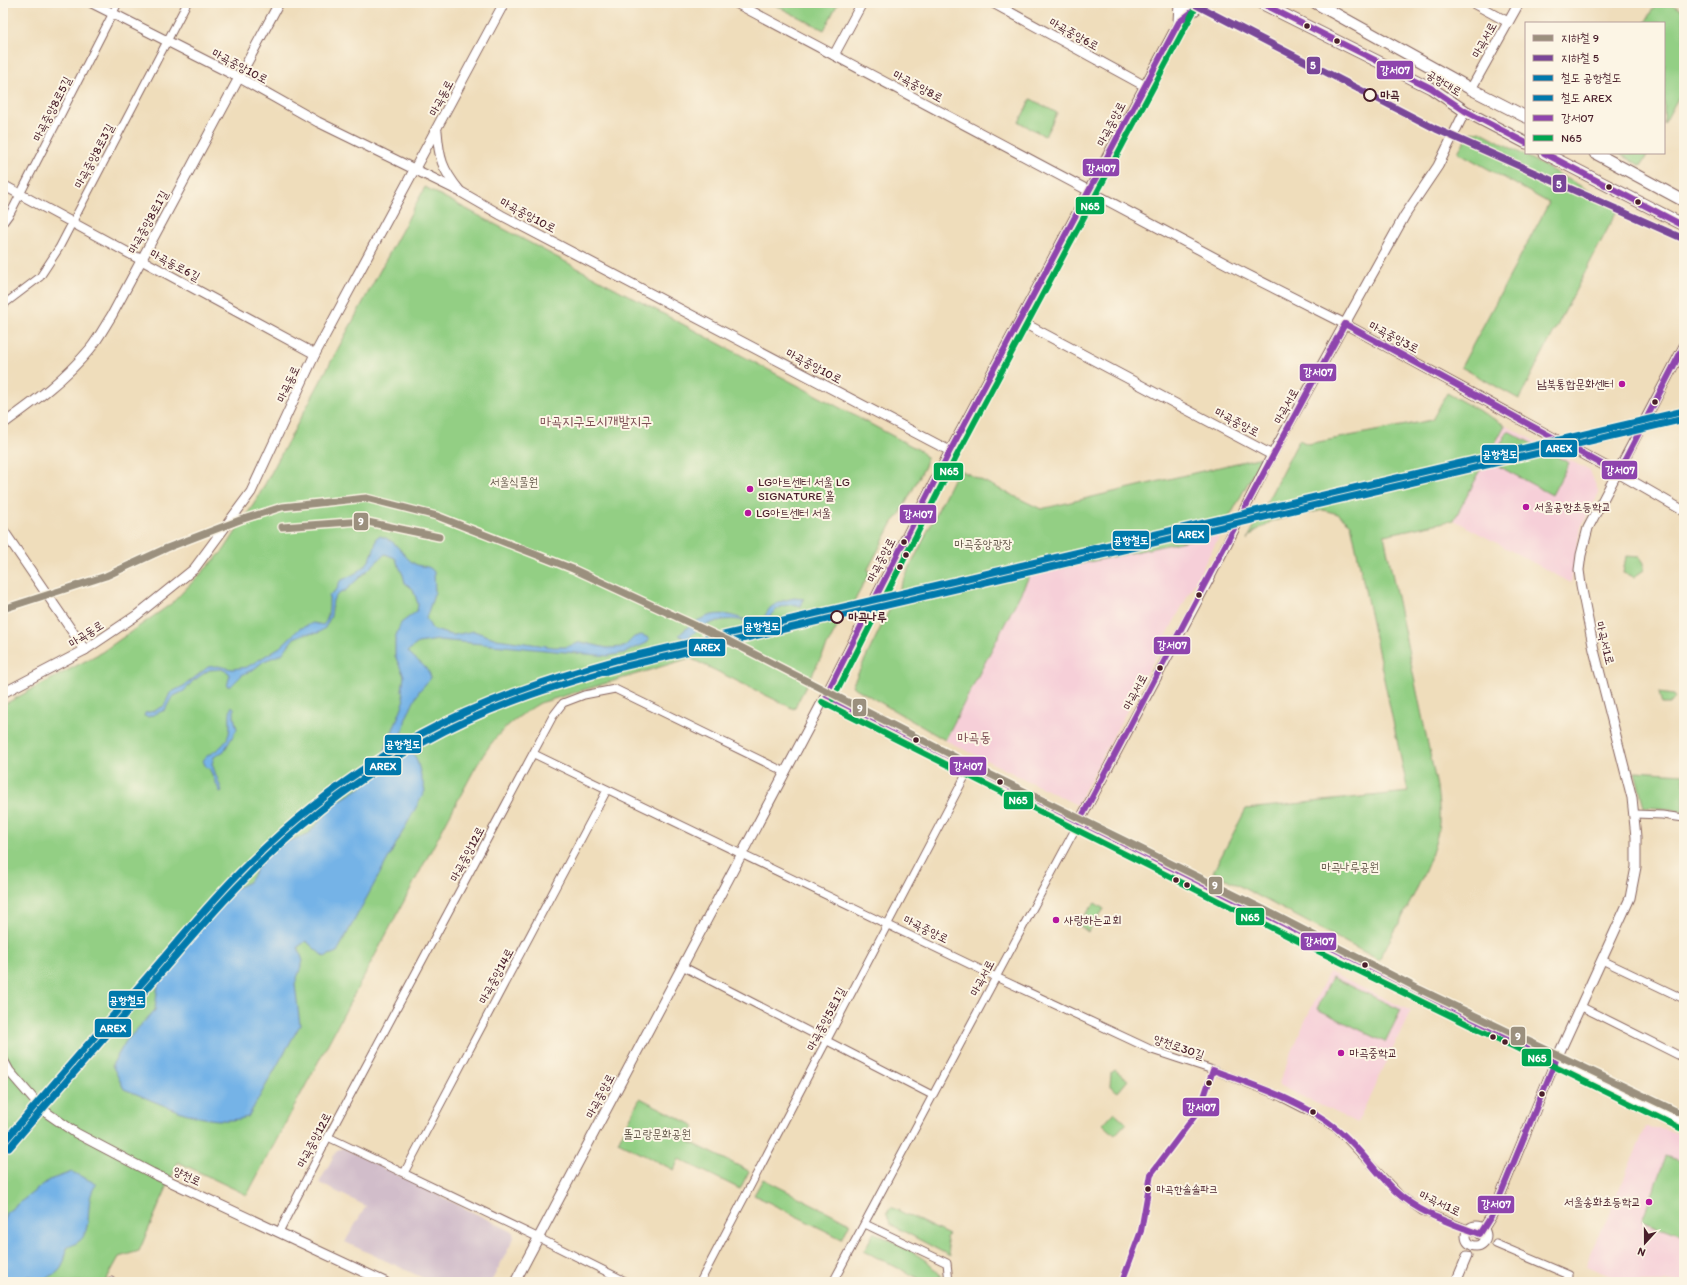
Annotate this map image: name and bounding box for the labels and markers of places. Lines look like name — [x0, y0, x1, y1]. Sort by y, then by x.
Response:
unlabelled marker — [1302, 21, 1312, 31]
unlabelled marker — [1332, 36, 1342, 46]
marker: 마곡 — [1363, 88, 1377, 102]
place label: 마곡 — [1380, 88, 1400, 102]
unlabelled marker — [1604, 182, 1614, 192]
unlabelled marker — [1633, 197, 1643, 207]
place label: 남북통합문화센터 — [1537, 377, 1614, 391]
marker: 남북통합문화센터 — [1617, 379, 1627, 389]
unlabelled marker — [1650, 397, 1660, 407]
place label: LG아트센터 서울 LG SIGNATURE 홀 — [758, 475, 850, 503]
marker: LG아트센터 서울 LG SIGNATURE 홀 — [745, 484, 755, 494]
place label: 서울공항초등학교 — [1534, 500, 1611, 514]
marker: 서울공항초등학교 — [1521, 502, 1531, 512]
place label: LG아트센터 서울 — [756, 506, 831, 520]
marker: LG아트센터 서울 — [743, 508, 753, 518]
unlabelled marker — [899, 537, 909, 547]
unlabelled marker — [901, 550, 911, 560]
unlabelled marker — [895, 562, 905, 572]
unlabelled marker — [1194, 590, 1204, 600]
marker: 마곡나루 — [830, 610, 844, 624]
place label: 마곡나루 — [848, 610, 887, 624]
unlabelled marker — [1155, 663, 1165, 673]
unlabelled marker — [911, 735, 921, 745]
unlabelled marker — [995, 777, 1005, 787]
unlabelled marker — [1171, 875, 1181, 885]
unlabelled marker — [1182, 880, 1192, 890]
place label: 사랑하는교회 — [1064, 913, 1122, 927]
marker: 사랑하는교회 — [1051, 915, 1061, 925]
unlabelled marker — [1360, 960, 1370, 970]
unlabelled marker — [1488, 1032, 1498, 1042]
unlabelled marker — [1500, 1037, 1510, 1047]
place label: 마곡중학교 — [1349, 1046, 1397, 1060]
marker: 마곡중학교 — [1336, 1048, 1346, 1058]
unlabelled marker — [1204, 1078, 1214, 1088]
unlabelled marker — [1537, 1089, 1547, 1099]
unlabelled marker — [1308, 1107, 1318, 1117]
place label: 마곡한솔솔파크 — [1156, 1183, 1218, 1196]
marker: 마곡한솔솔파크 — [1143, 1184, 1153, 1194]
place label: 서울송화초등학교 — [1564, 1195, 1641, 1209]
marker: 서울송화초등학교 — [1644, 1197, 1654, 1207]

